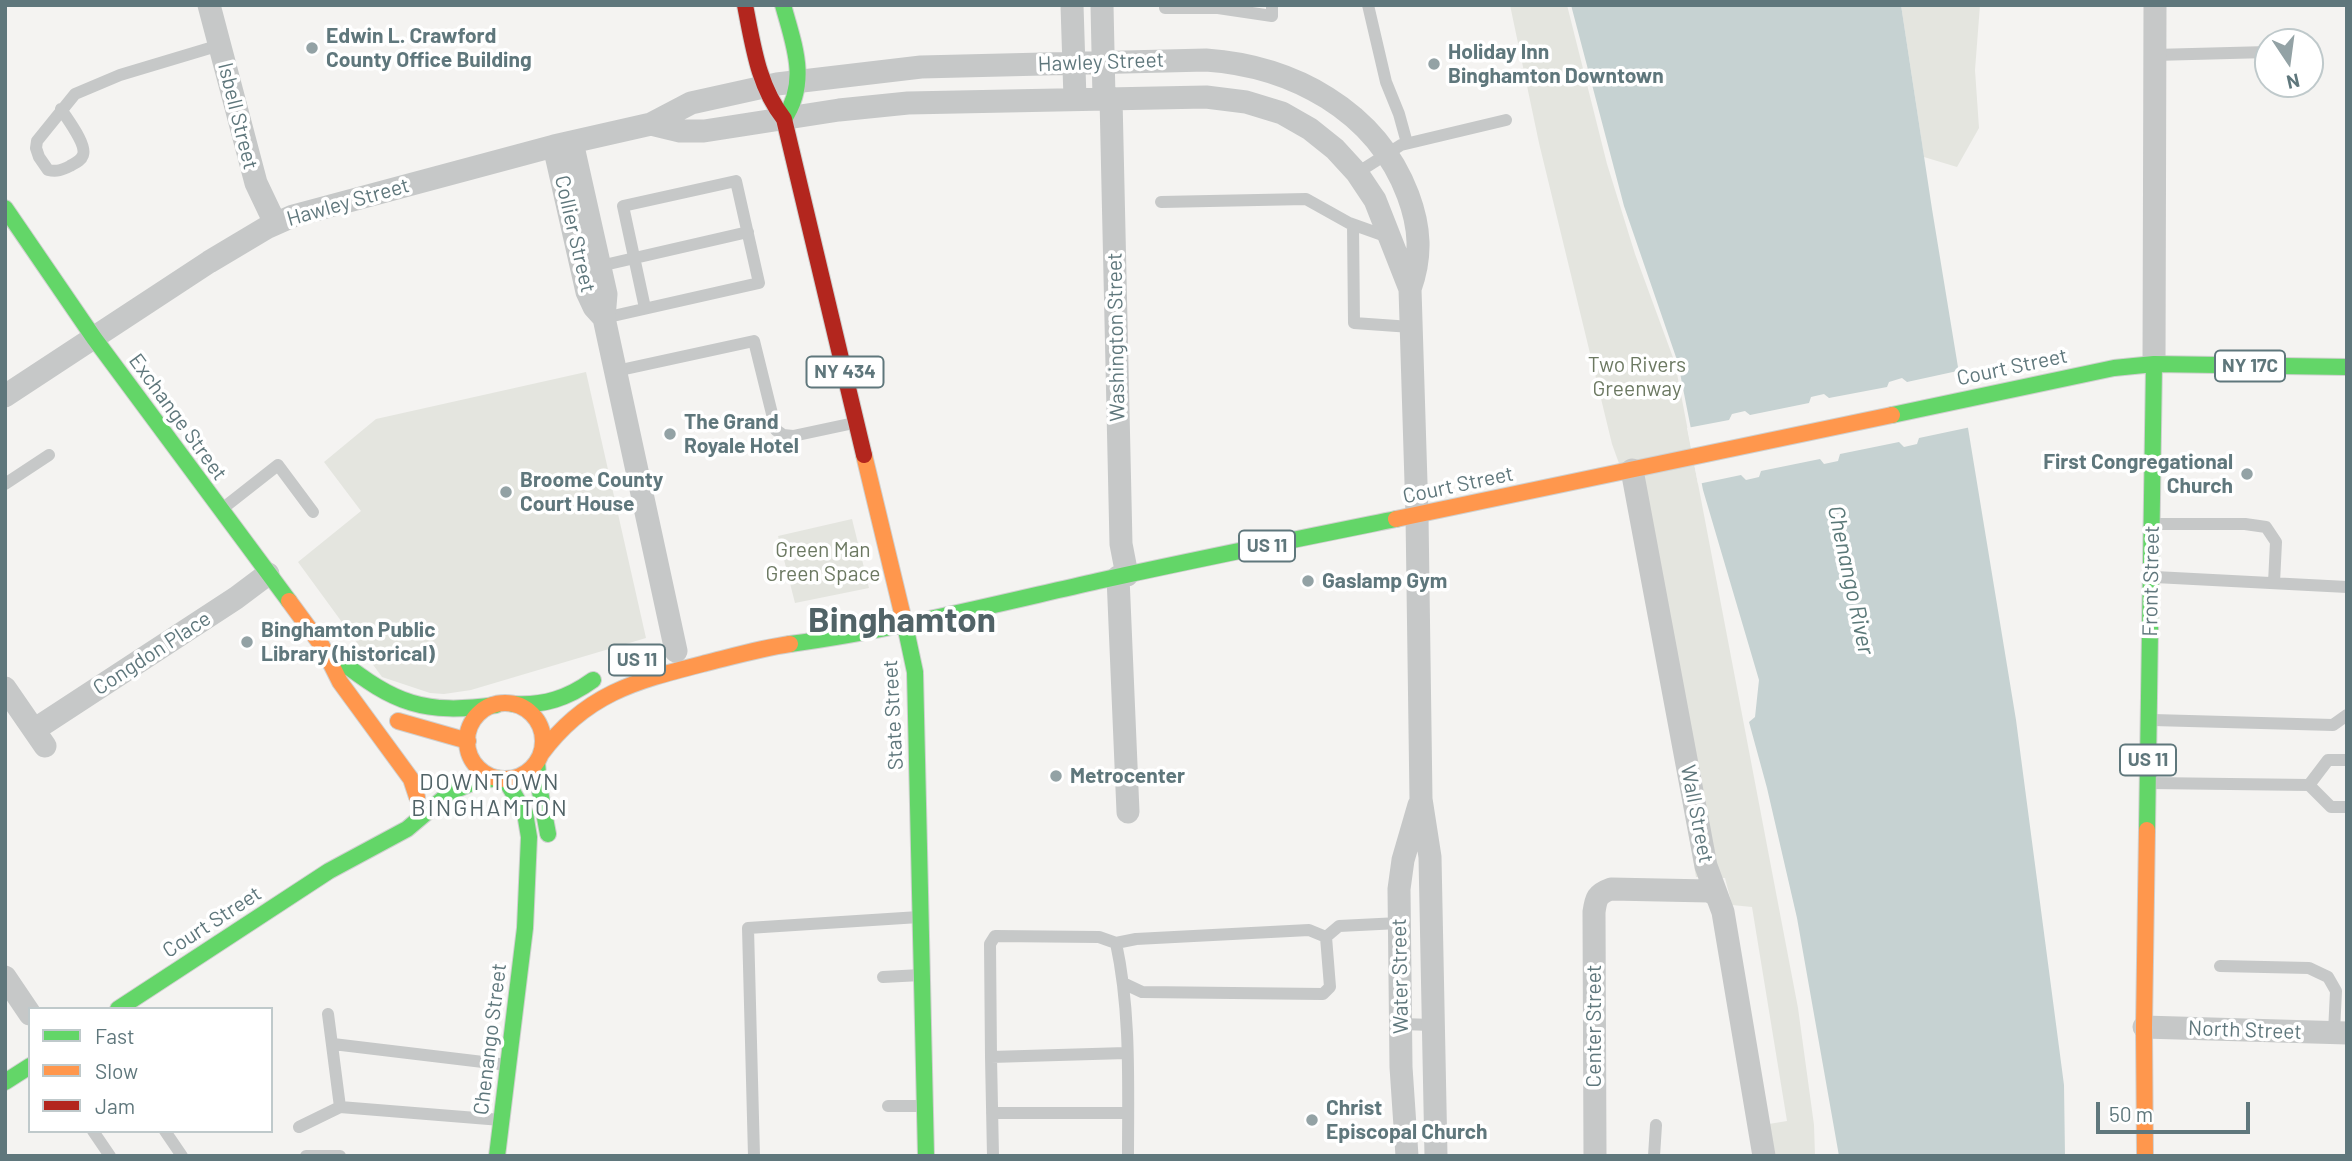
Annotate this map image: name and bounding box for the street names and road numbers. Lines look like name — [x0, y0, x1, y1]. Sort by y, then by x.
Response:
street label: Hawley Street — [1037, 47, 1165, 77]
street label: Isbell Street — [213, 60, 263, 172]
street label: Hawley Street — [284, 172, 412, 232]
street label: Collier Street — [549, 173, 601, 295]
street label: Washington Street — [1102, 252, 1130, 422]
street label: Court Street — [1954, 343, 2070, 391]
street label: Exchange Street — [124, 349, 232, 485]
road number: NY 17C — [2215, 350, 2285, 382]
road number: NY 434 — [806, 356, 884, 388]
street label: Court Street — [1400, 461, 1516, 509]
street label: Front Street — [2137, 525, 2165, 637]
road number: US 11 — [1239, 530, 1295, 562]
street label: Congdon Place — [88, 606, 216, 700]
road number: US 11 — [609, 645, 665, 676]
street label: State Street — [878, 659, 908, 771]
road number: US 11 — [2120, 744, 2176, 776]
street label: Wall Street — [1675, 763, 1719, 865]
street label: Court Street — [158, 881, 266, 963]
street label: Water Street — [1386, 918, 1414, 1034]
street label: Chenango Street — [468, 962, 512, 1116]
street label: Center Street — [1581, 965, 1607, 1087]
street label: North Street — [2188, 1015, 2302, 1045]

